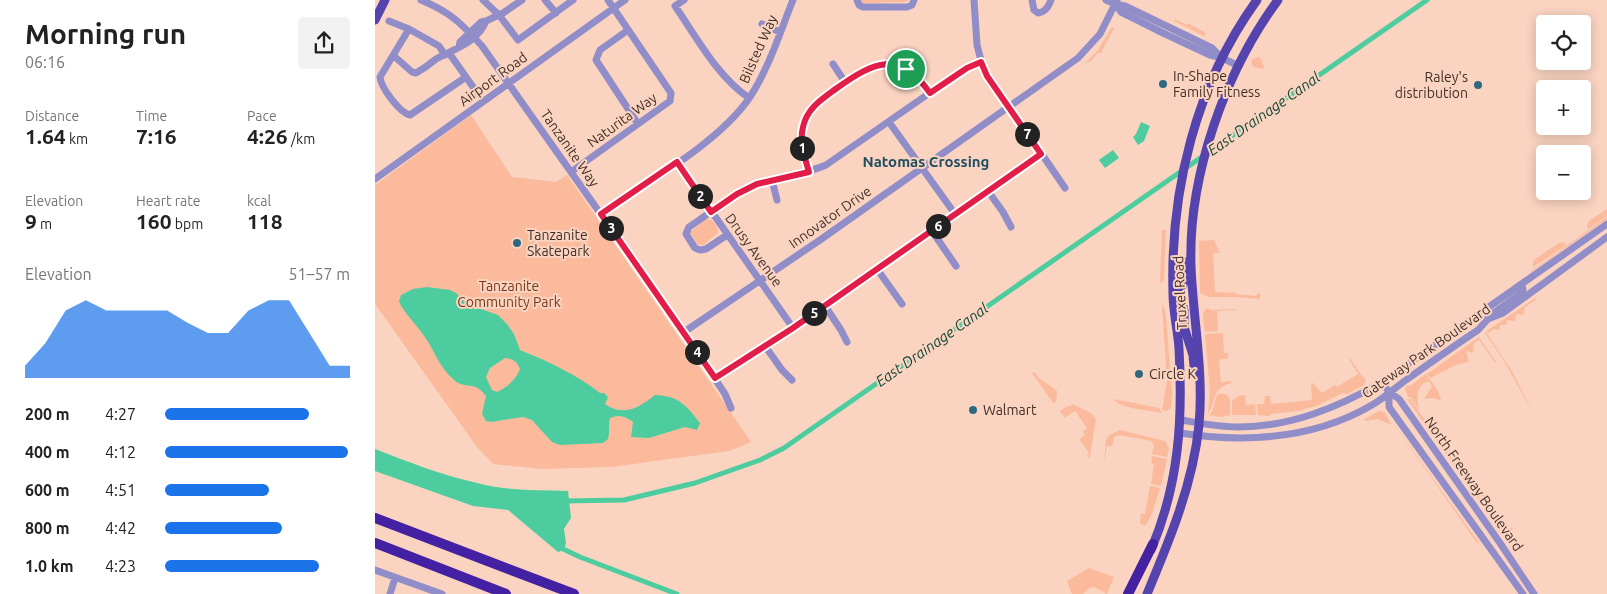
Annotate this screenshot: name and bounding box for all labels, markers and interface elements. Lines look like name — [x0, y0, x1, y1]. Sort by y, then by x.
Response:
street label: Bilsted Way — [736, 12, 780, 86]
map controls — [1536, 15, 1591, 200]
button: locate — [1536, 15, 1591, 70]
button: share — [298, 17, 350, 69]
text: Morning run — [25, 18, 186, 49]
pin — [885, 48, 927, 90]
street label: Airport Road — [456, 49, 530, 109]
text: 06:16 — [25, 53, 65, 71]
icon: arrive — [892, 55, 920, 83]
place label: In-Shape Family Fitness — [1173, 68, 1260, 100]
water label: East Drainage Canal — [1204, 68, 1324, 159]
place label: Raley's distribution — [1395, 69, 1468, 101]
marker: In-Shape Family Fitness — [1157, 78, 1169, 90]
marker: Raley's distribution — [1472, 79, 1484, 91]
button: + — [1536, 80, 1591, 135]
street label: Naturita Way — [584, 89, 660, 151]
street label: Tanzanite Way — [538, 106, 603, 190]
text: Distance — [25, 108, 79, 124]
text: Time — [136, 108, 167, 124]
text: Pace — [247, 108, 277, 124]
pin: 7 — [1015, 122, 1039, 146]
text: 1.64 — [25, 124, 66, 148]
text: 7:16 — [136, 124, 177, 148]
text: 4:26 — [247, 124, 288, 148]
text: 7 — [1024, 126, 1031, 142]
text: km — [66, 131, 88, 147]
text: /km — [288, 131, 315, 147]
pin: 1 — [789, 136, 815, 160]
text: 1 — [799, 140, 806, 156]
button: − — [1536, 145, 1591, 200]
district label: Natomas Crossing — [863, 153, 989, 170]
street label: Innovator Drive — [786, 183, 874, 251]
pin: 2 — [687, 184, 713, 208]
text: 2 — [697, 188, 704, 204]
text: Elevation — [25, 193, 83, 209]
text: Heart rate — [136, 193, 200, 209]
text: kcal — [247, 193, 271, 209]
text: 9 — [25, 209, 37, 233]
text: 160 — [136, 209, 172, 233]
text: 118 — [247, 209, 283, 233]
street label: Drusy Avenue — [722, 210, 786, 290]
pin: 6 — [925, 214, 951, 238]
text: m — [37, 216, 52, 232]
text: bpm — [172, 216, 203, 232]
pin: 3 — [599, 216, 623, 240]
text: 6 — [935, 218, 942, 234]
text: 3 — [608, 220, 615, 236]
place label: Tanzanite Skatepark — [527, 227, 590, 259]
marker: Tanzanite Skatepark — [511, 237, 523, 249]
street label: Truxel Road — [1170, 255, 1190, 331]
text: Elevation — [25, 265, 92, 283]
text: 51–57 m — [288, 265, 350, 283]
park label: Tanzanite Community Park — [457, 278, 561, 310]
water label: East Drainage Canal — [872, 299, 992, 390]
pin: 5 — [801, 300, 827, 326]
street label: Gateway Park Boulevard — [1359, 301, 1493, 401]
text: 5 — [811, 305, 818, 321]
pin: 4 — [685, 340, 709, 364]
text: 4 — [694, 344, 701, 360]
place label: Circle K — [1149, 366, 1196, 382]
marker: Circle K — [1133, 368, 1145, 380]
place label: Walmart — [983, 402, 1037, 418]
marker: Walmart — [967, 404, 979, 416]
text: 200 m — [25, 405, 70, 423]
text: 4:27 — [105, 405, 136, 423]
street label: North Freeway Boulevard — [1422, 414, 1526, 554]
text: 400 m — [25, 443, 70, 461]
text: 4:12 — [105, 443, 136, 461]
text: 600 m — [25, 481, 70, 499]
text: 4:51 — [105, 481, 136, 499]
text: 800 m — [25, 519, 70, 537]
text: 4:42 — [105, 519, 136, 537]
text: 1.0 km — [25, 557, 74, 575]
text: 4:23 — [105, 557, 136, 575]

